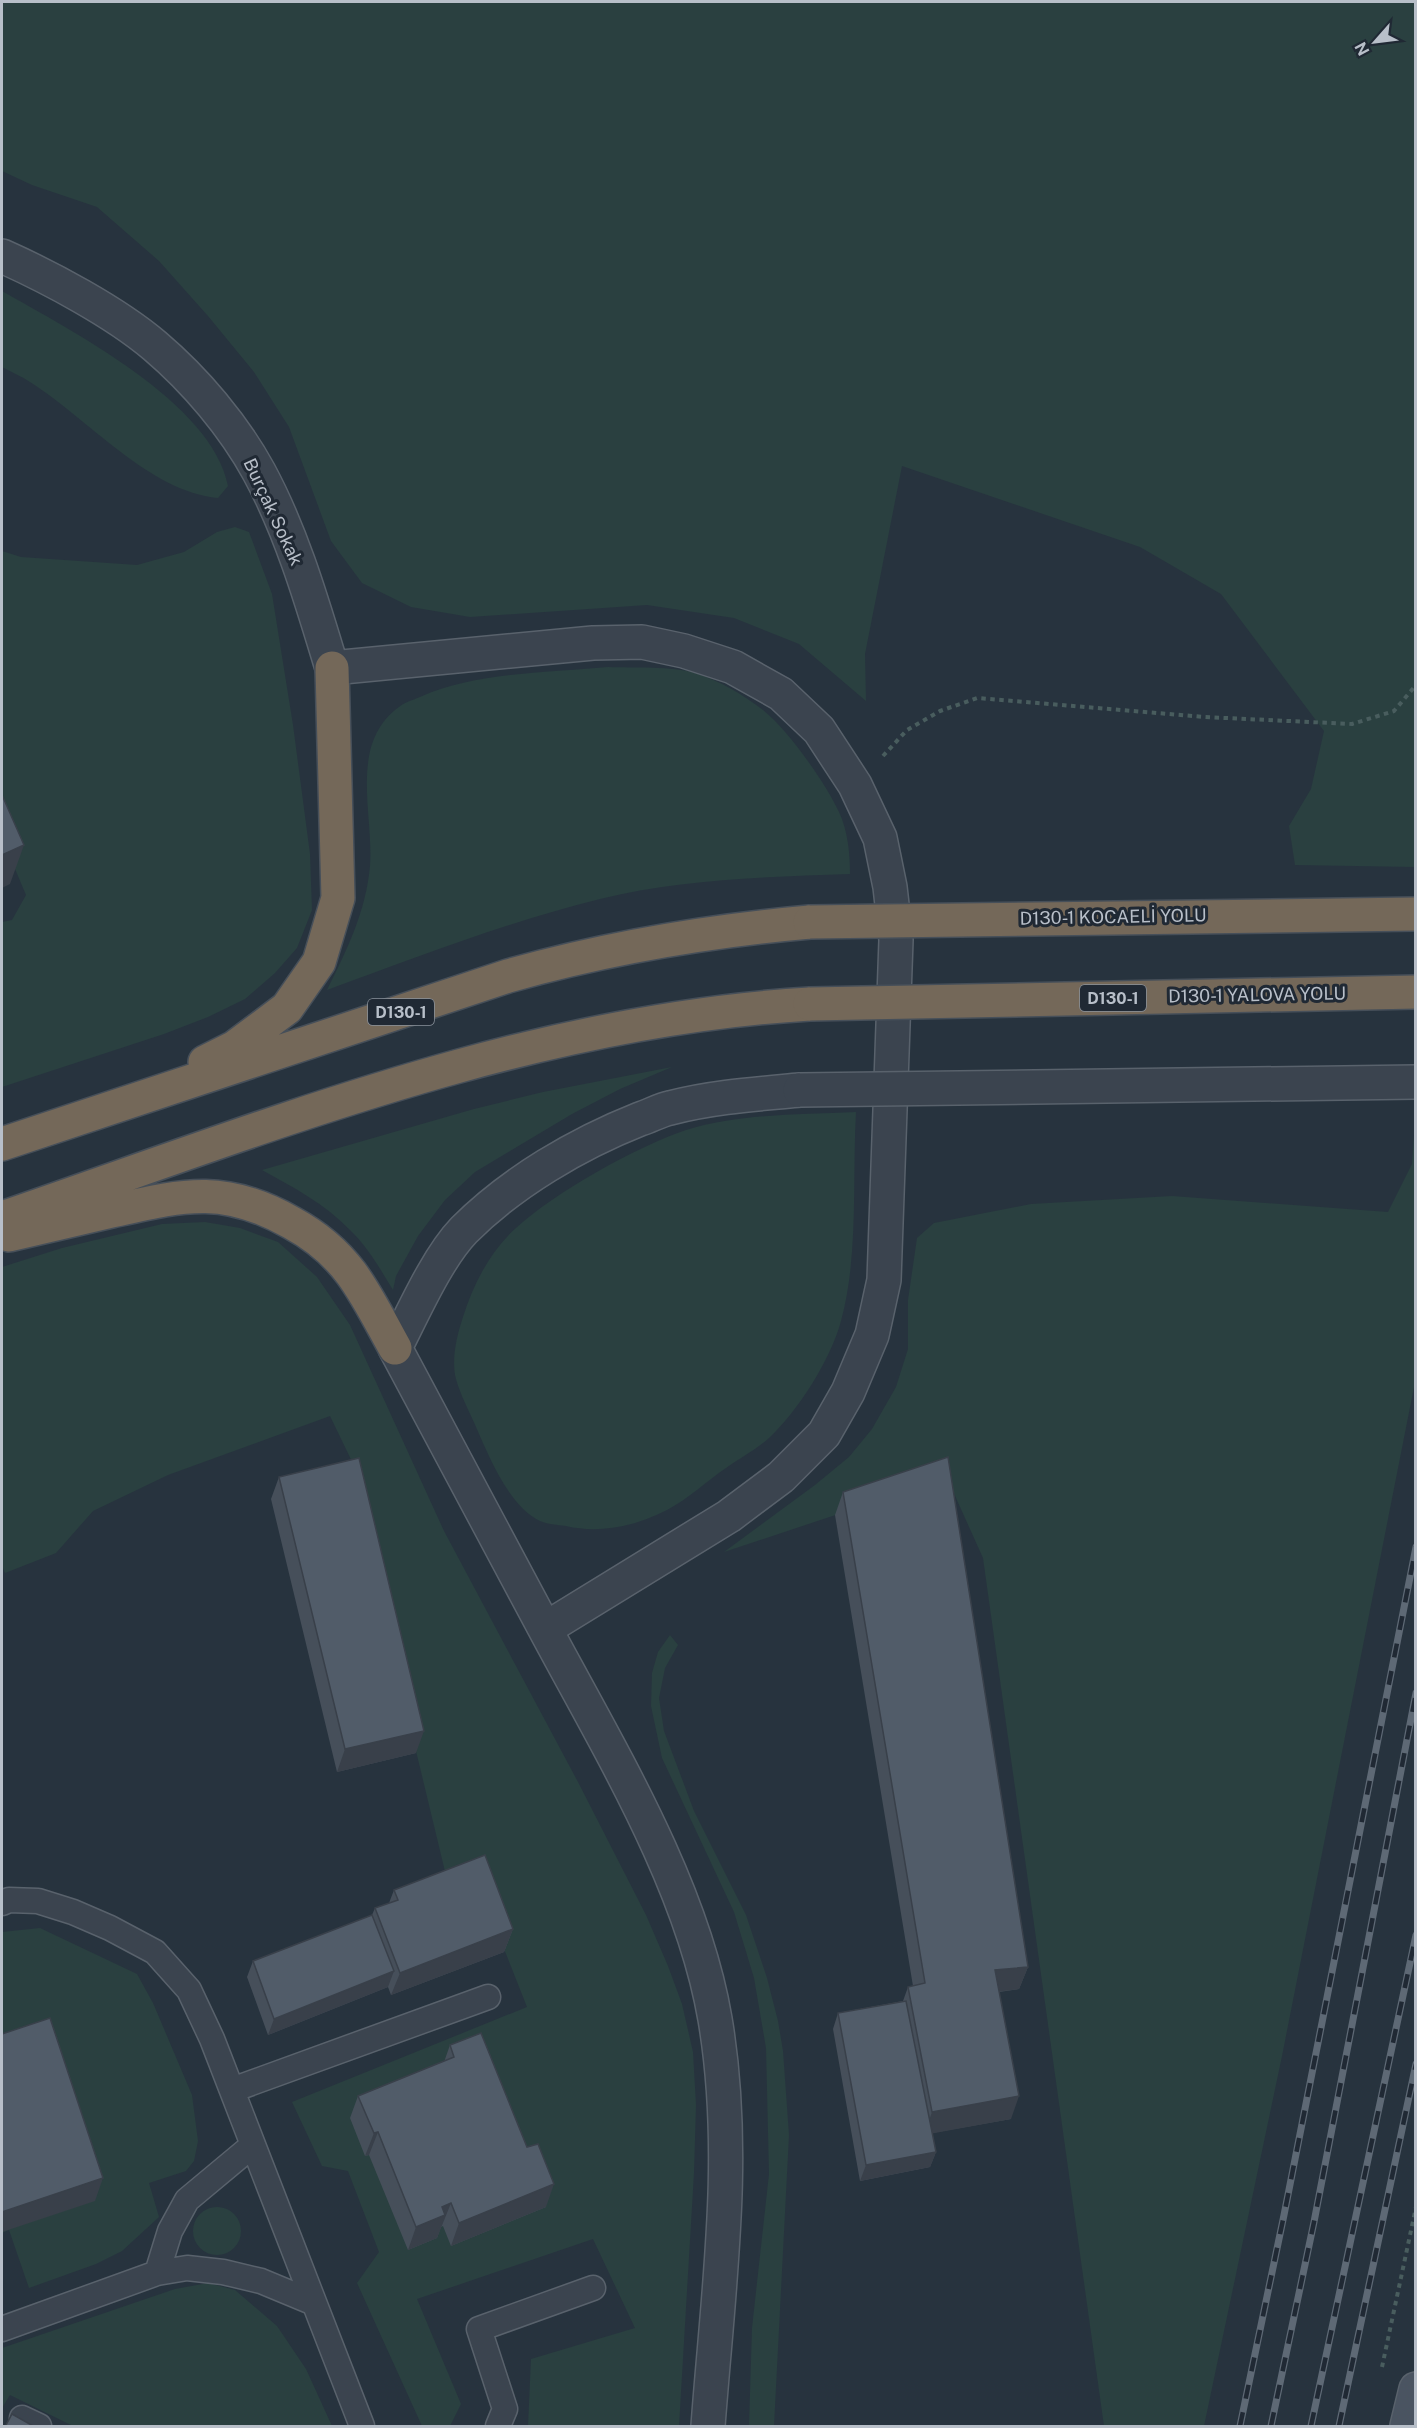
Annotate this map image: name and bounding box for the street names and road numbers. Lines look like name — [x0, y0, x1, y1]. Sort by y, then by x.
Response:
street label: Burçak Sokak — [239, 455, 307, 569]
street label: D130-1 KOCAELİ YOLU — [1019, 903, 1207, 929]
street label: D130-1 YALOVA YOLU — [1168, 982, 1346, 1007]
road number: D130-1 — [1080, 985, 1146, 1011]
road number: D130-1 — [368, 999, 434, 1025]

